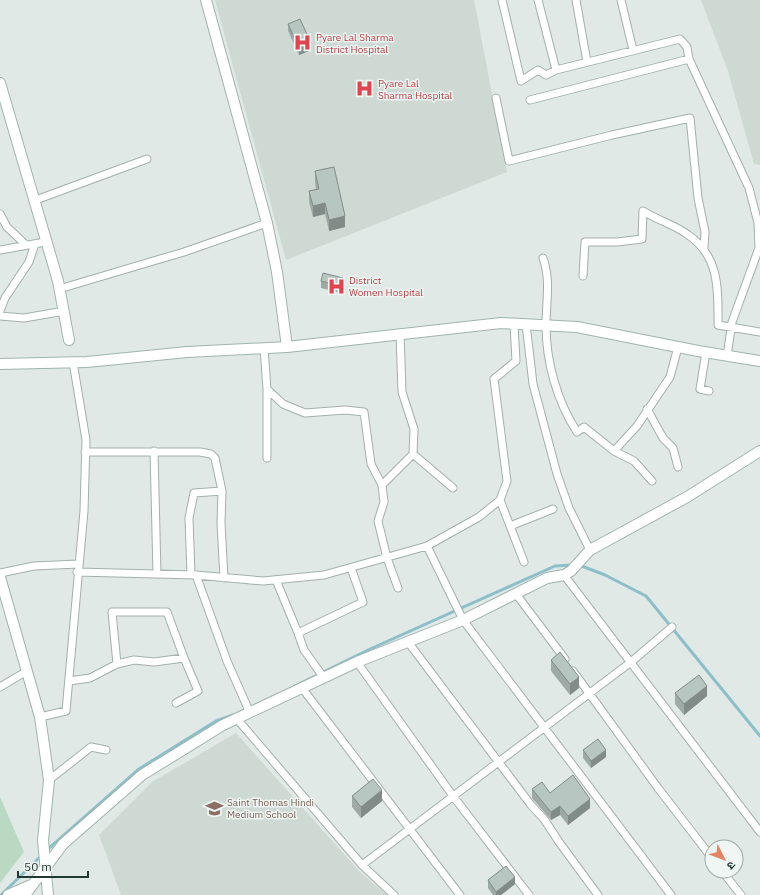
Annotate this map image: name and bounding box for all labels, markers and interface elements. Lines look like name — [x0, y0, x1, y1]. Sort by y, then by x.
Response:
place label: Pyare Lal Sharma District Hospital — [316, 31, 394, 56]
hospital icon: Pyare Lal Sharma District Hospital — [293, 33, 313, 53]
place label: Pyare Lal Sharma Hospital — [378, 77, 453, 102]
hospital icon: Pyare Lal Sharma Hospital — [355, 79, 375, 99]
place label: District Women Hospital — [349, 274, 423, 299]
hospital icon: District Women Hospital — [326, 276, 346, 296]
place label: Saint Thomas Hindi Medium School — [227, 796, 314, 821]
school or university icon: Saint Thomas Hindi Medium School — [204, 798, 224, 818]
north arrow — [704, 839, 744, 879]
scale bar — [18, 853, 88, 879]
text: 50 m — [24, 859, 52, 874]
text: उ — [724, 859, 739, 873]

